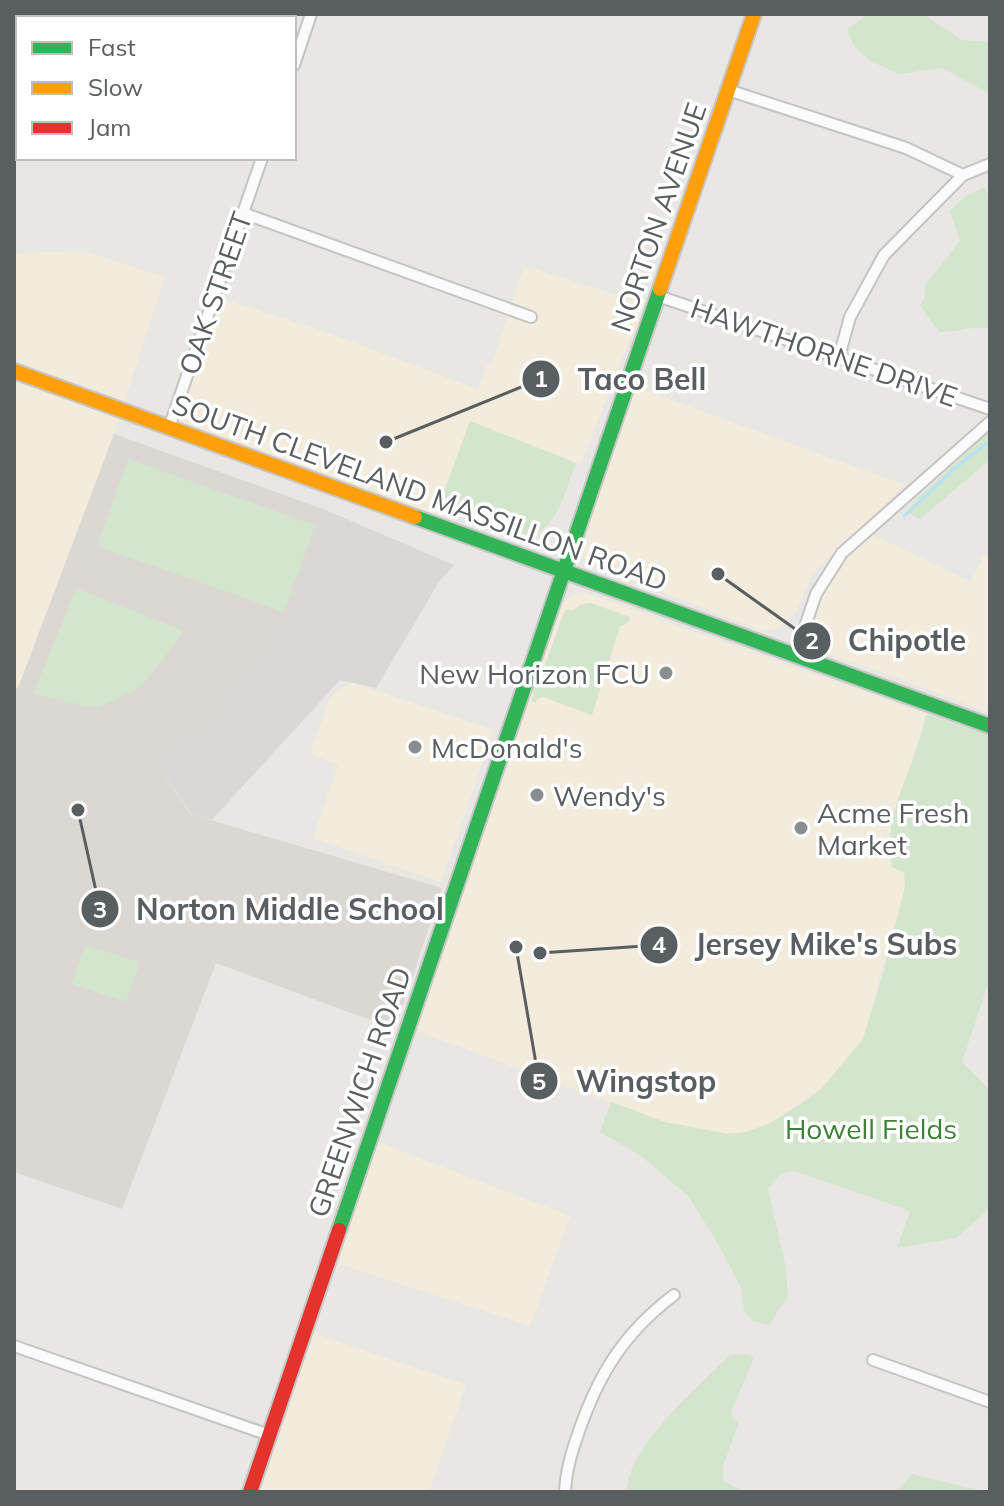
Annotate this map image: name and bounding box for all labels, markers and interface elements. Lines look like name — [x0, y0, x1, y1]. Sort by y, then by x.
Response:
legend — [16, 16, 296, 160]
text: Fast — [88, 32, 136, 62]
text: Slow — [88, 72, 143, 102]
street label: NORTON AVENUE — [602, 98, 714, 336]
text: Jam — [88, 112, 131, 142]
street label: OAK STREET — [171, 207, 259, 379]
street label: HAWTHORNE DRIVE — [686, 290, 962, 414]
callout: Taco Bell — [521, 352, 722, 406]
text: Taco Bell — [578, 360, 706, 398]
text: 1 — [534, 363, 548, 393]
street label: SOUTH CLEVELAND MASSILLON ROAD — [168, 386, 672, 598]
callout: Chipotle — [792, 614, 982, 668]
text: Chipotle — [848, 621, 966, 659]
text: 2 — [805, 625, 819, 655]
place label: New Horizon FCU — [419, 656, 650, 691]
marker: New Horizon FCU — [657, 664, 675, 682]
place label: McDonald's — [431, 730, 583, 765]
marker: McDonald's — [406, 738, 424, 756]
place label: Wendy's — [553, 778, 666, 813]
marker: Wendy's — [528, 786, 546, 804]
place label: Acme Fresh Market — [817, 795, 969, 862]
marker: Acme Fresh Market — [792, 819, 810, 837]
callout: Norton Middle School — [80, 882, 460, 936]
text: Norton Middle School — [136, 890, 444, 928]
text: 3 — [93, 894, 107, 924]
callout: Jersey Mike's Subs — [639, 918, 973, 972]
text: Jersey Mike's Subs — [695, 925, 957, 963]
text: 4 — [652, 929, 666, 959]
street label: GREENWICH ROAD — [300, 962, 418, 1222]
callout: Wingstop — [519, 1054, 732, 1108]
text: Wingstop — [576, 1062, 716, 1100]
text: 5 — [532, 1066, 546, 1096]
park label: Howell Fields — [785, 1111, 957, 1146]

